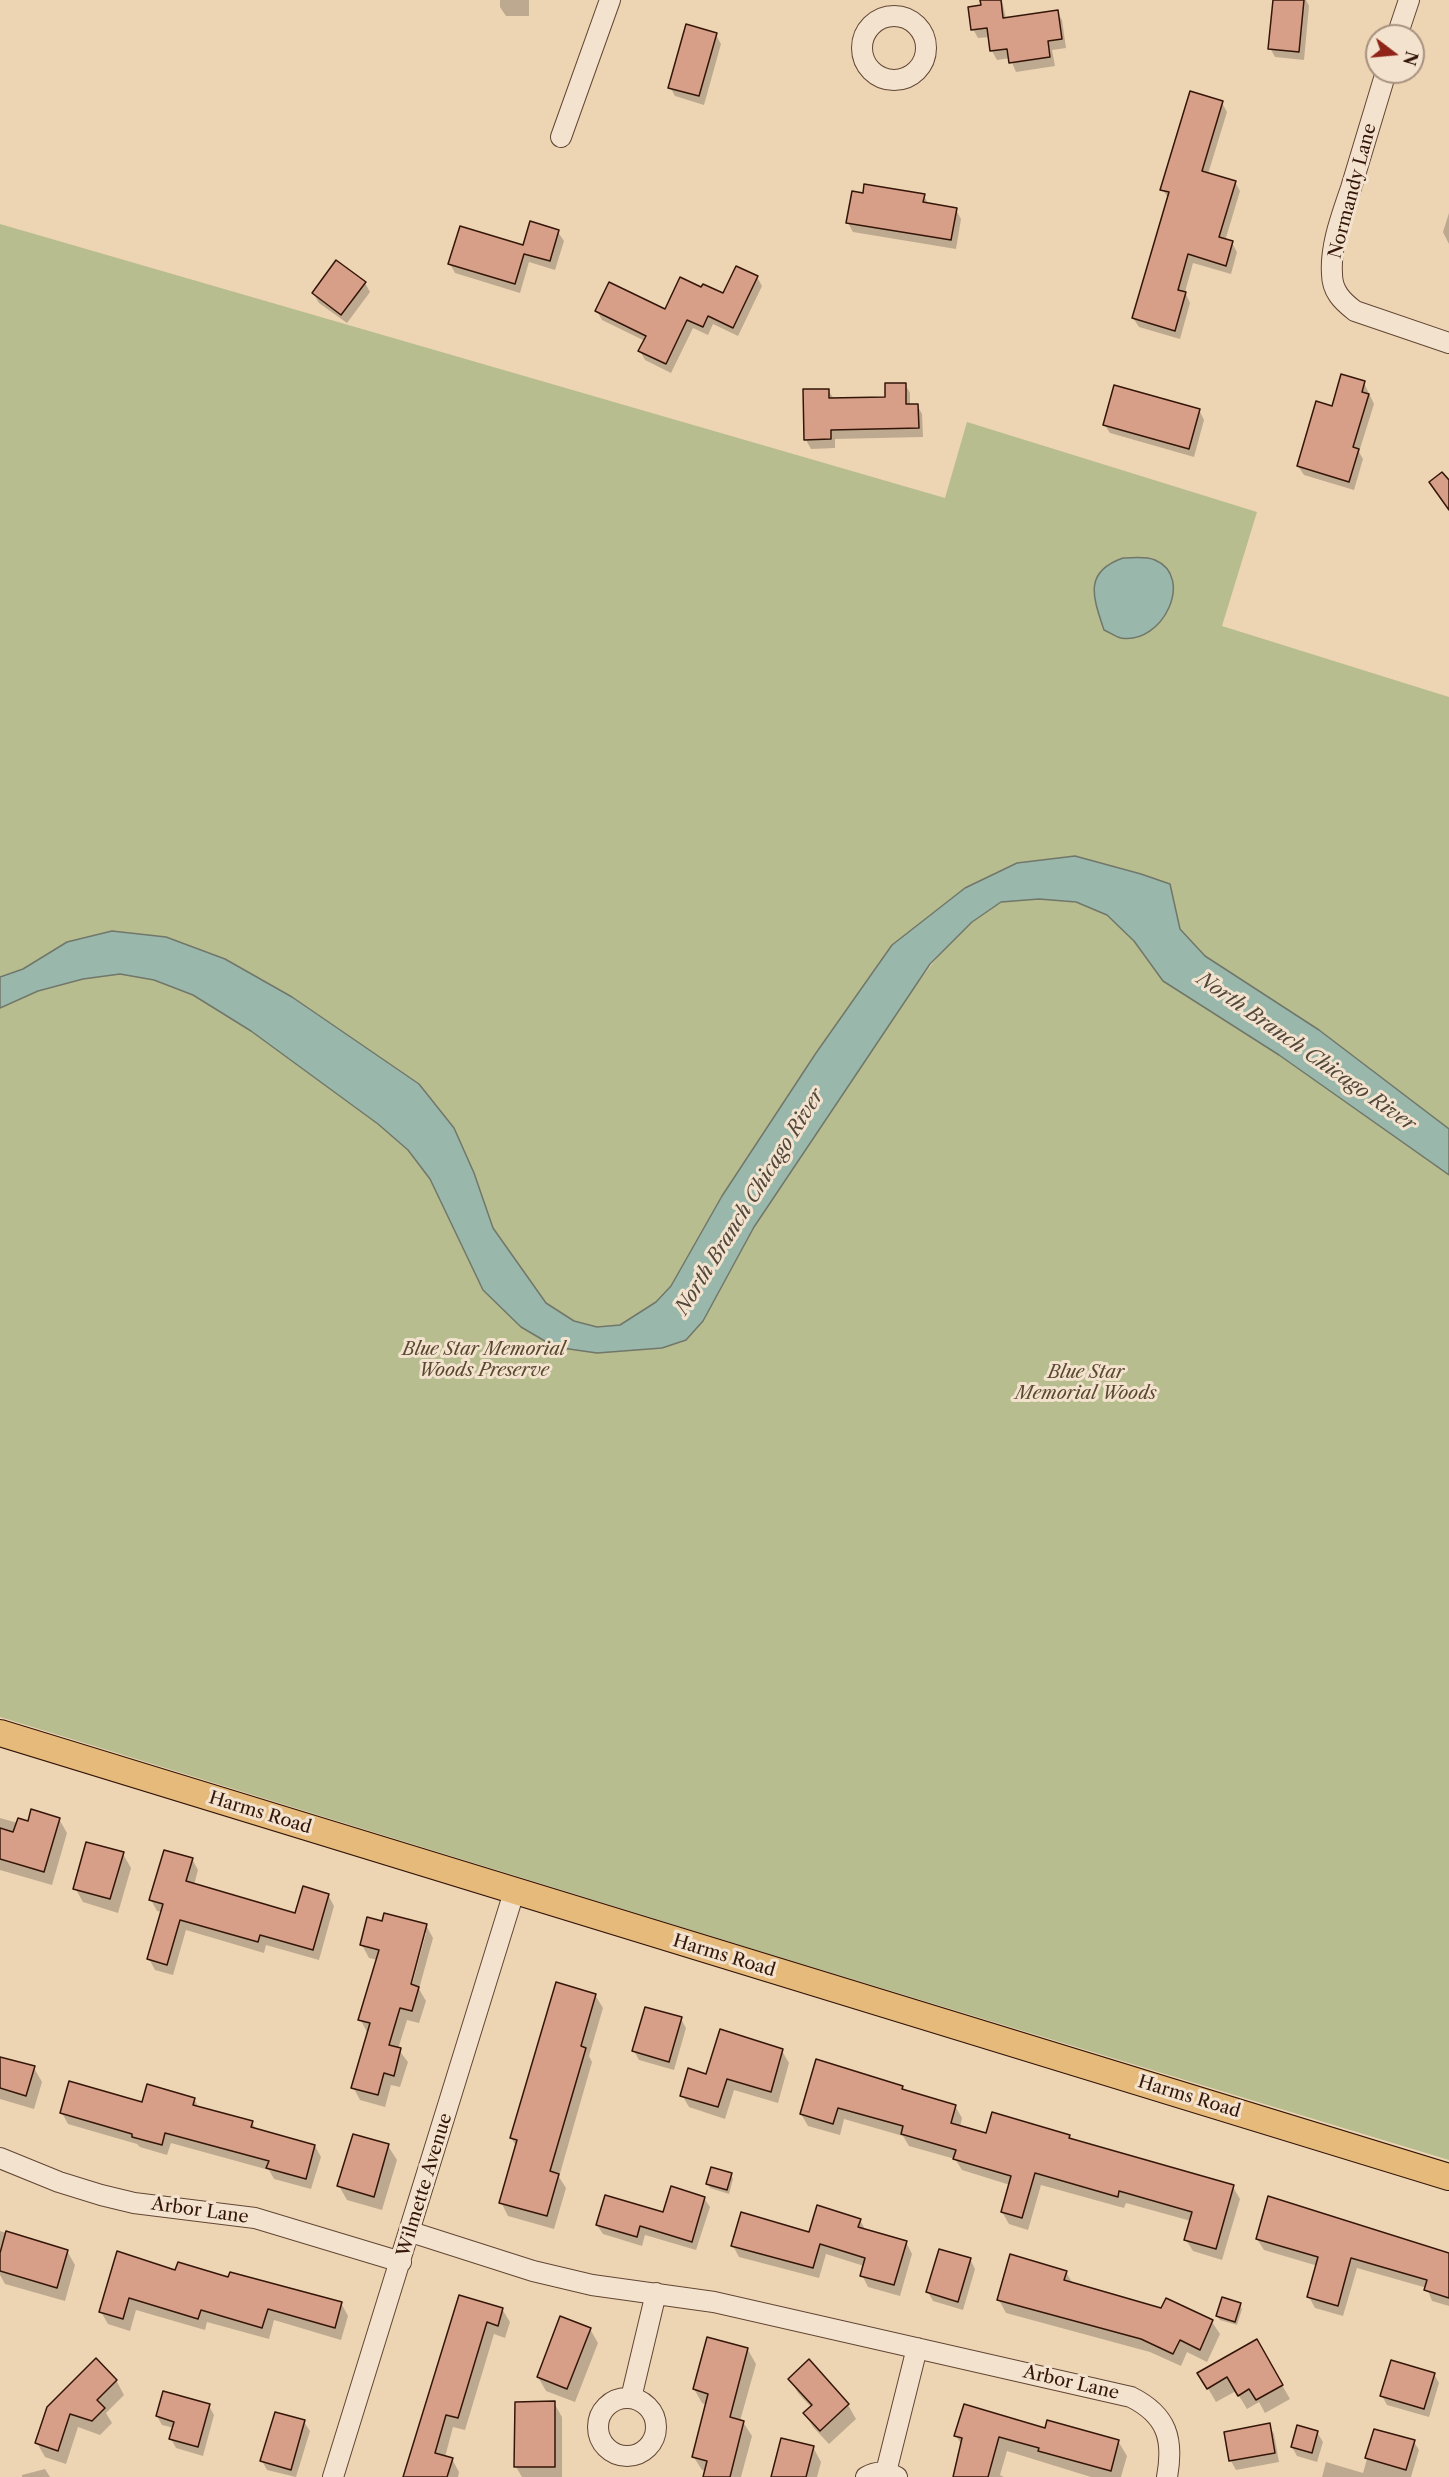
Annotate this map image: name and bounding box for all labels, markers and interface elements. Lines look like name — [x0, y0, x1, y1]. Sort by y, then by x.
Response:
north arrow — [1365, 24, 1425, 84]
text: N — [1399, 49, 1422, 68]
street label: Normandy Lane — [1325, 121, 1381, 261]
water label: North Branch Chicago River — [1192, 967, 1420, 1137]
water label: North Branch Chicago River — [670, 1085, 830, 1319]
park label: Blue Star Memorial Woods Preserve — [402, 1339, 566, 1382]
park label: Blue Star Memorial Woods — [1015, 1362, 1157, 1404]
street label: Harms Road — [206, 1787, 314, 1839]
street label: Harms Road — [670, 1930, 778, 1982]
street label: Harms Road — [1135, 2071, 1243, 2123]
street label: Wilmette Avenue — [393, 2111, 457, 2259]
street label: Arbor Lane — [150, 2193, 250, 2229]
street label: Arbor Lane — [1021, 2361, 1121, 2405]

